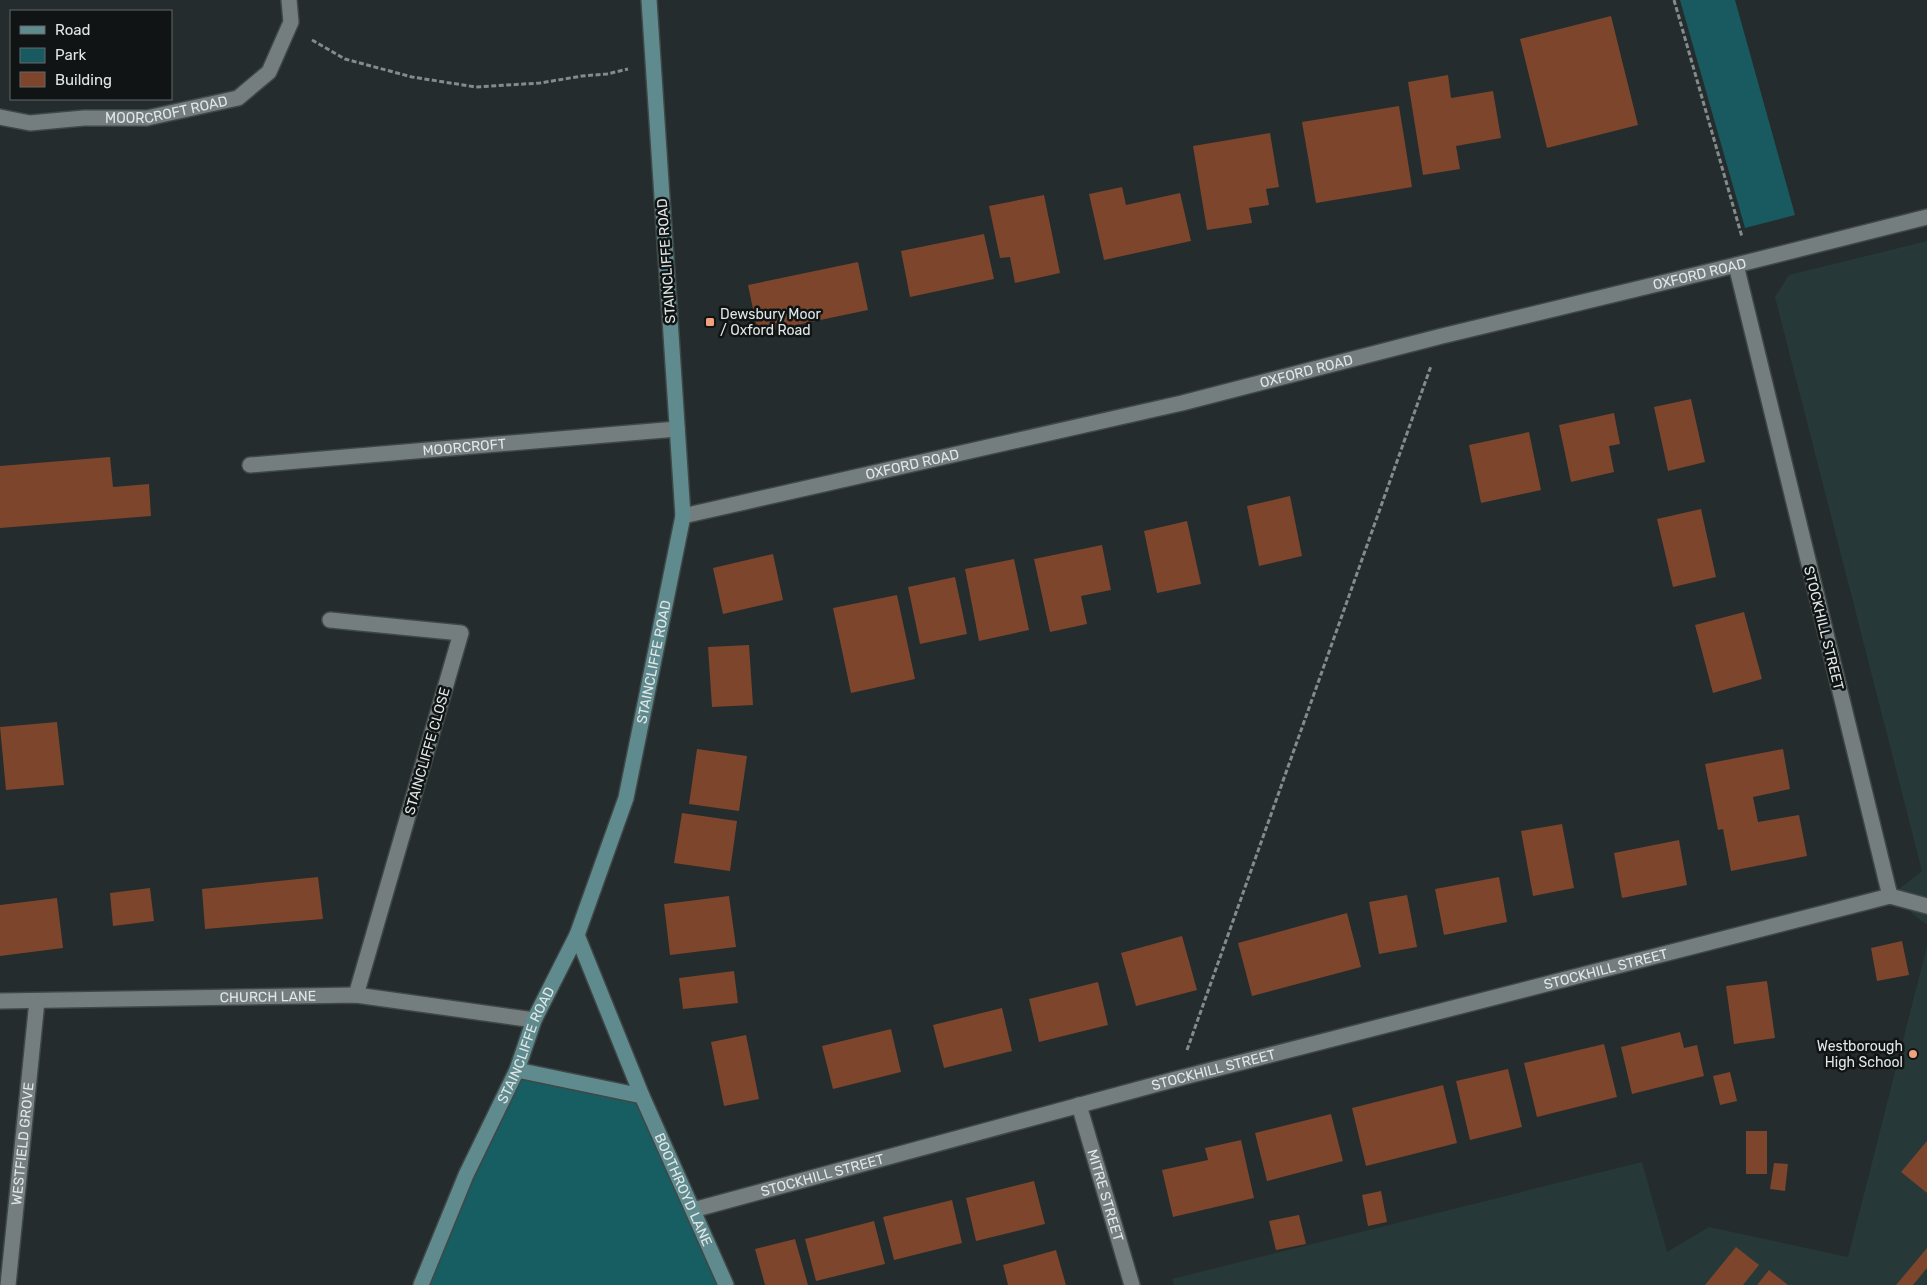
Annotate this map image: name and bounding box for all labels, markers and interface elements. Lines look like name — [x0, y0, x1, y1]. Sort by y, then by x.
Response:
legend — [10, 10, 172, 100]
text: Road — [55, 21, 91, 39]
text: Park — [55, 46, 86, 64]
text: Building — [55, 71, 112, 89]
street label: MOORCROFT ROAD — [105, 93, 229, 127]
street label: STAINCLIFFE ROAD — [654, 198, 679, 324]
street label: OXFORD ROAD — [1651, 255, 1748, 294]
place label: Dewsbury Moor / Oxford Road — [720, 306, 822, 339]
marker: Dewsbury Moor / Oxford Road — [704, 316, 716, 328]
street label: OXFORD ROAD — [1258, 351, 1355, 392]
street label: MOORCROFT — [422, 435, 507, 459]
street label: OXFORD ROAD — [864, 446, 961, 483]
street label: STOCKHILL STREET — [1800, 564, 1847, 692]
street label: STAINCLIFFE ROAD — [633, 599, 675, 725]
street label: STAINCLIFFE CLOSE — [401, 686, 454, 817]
street label: STOCKHILL STREET — [1542, 945, 1670, 993]
street label: STAINCLIFFE ROAD — [494, 984, 558, 1107]
street label: CHURCH LANE — [220, 988, 316, 1006]
place label: Westborough High School — [1817, 1038, 1903, 1071]
street label: STOCKHILL STREET — [1150, 1046, 1277, 1094]
marker: Westborough High School — [1907, 1048, 1919, 1060]
street label: WESTFIELD GROVE — [8, 1081, 38, 1206]
street label: BOOTHROYD LANE — [651, 1131, 716, 1249]
street label: MITRE STREET — [1083, 1147, 1127, 1243]
street label: STOCKHILL STREET — [759, 1151, 886, 1200]

